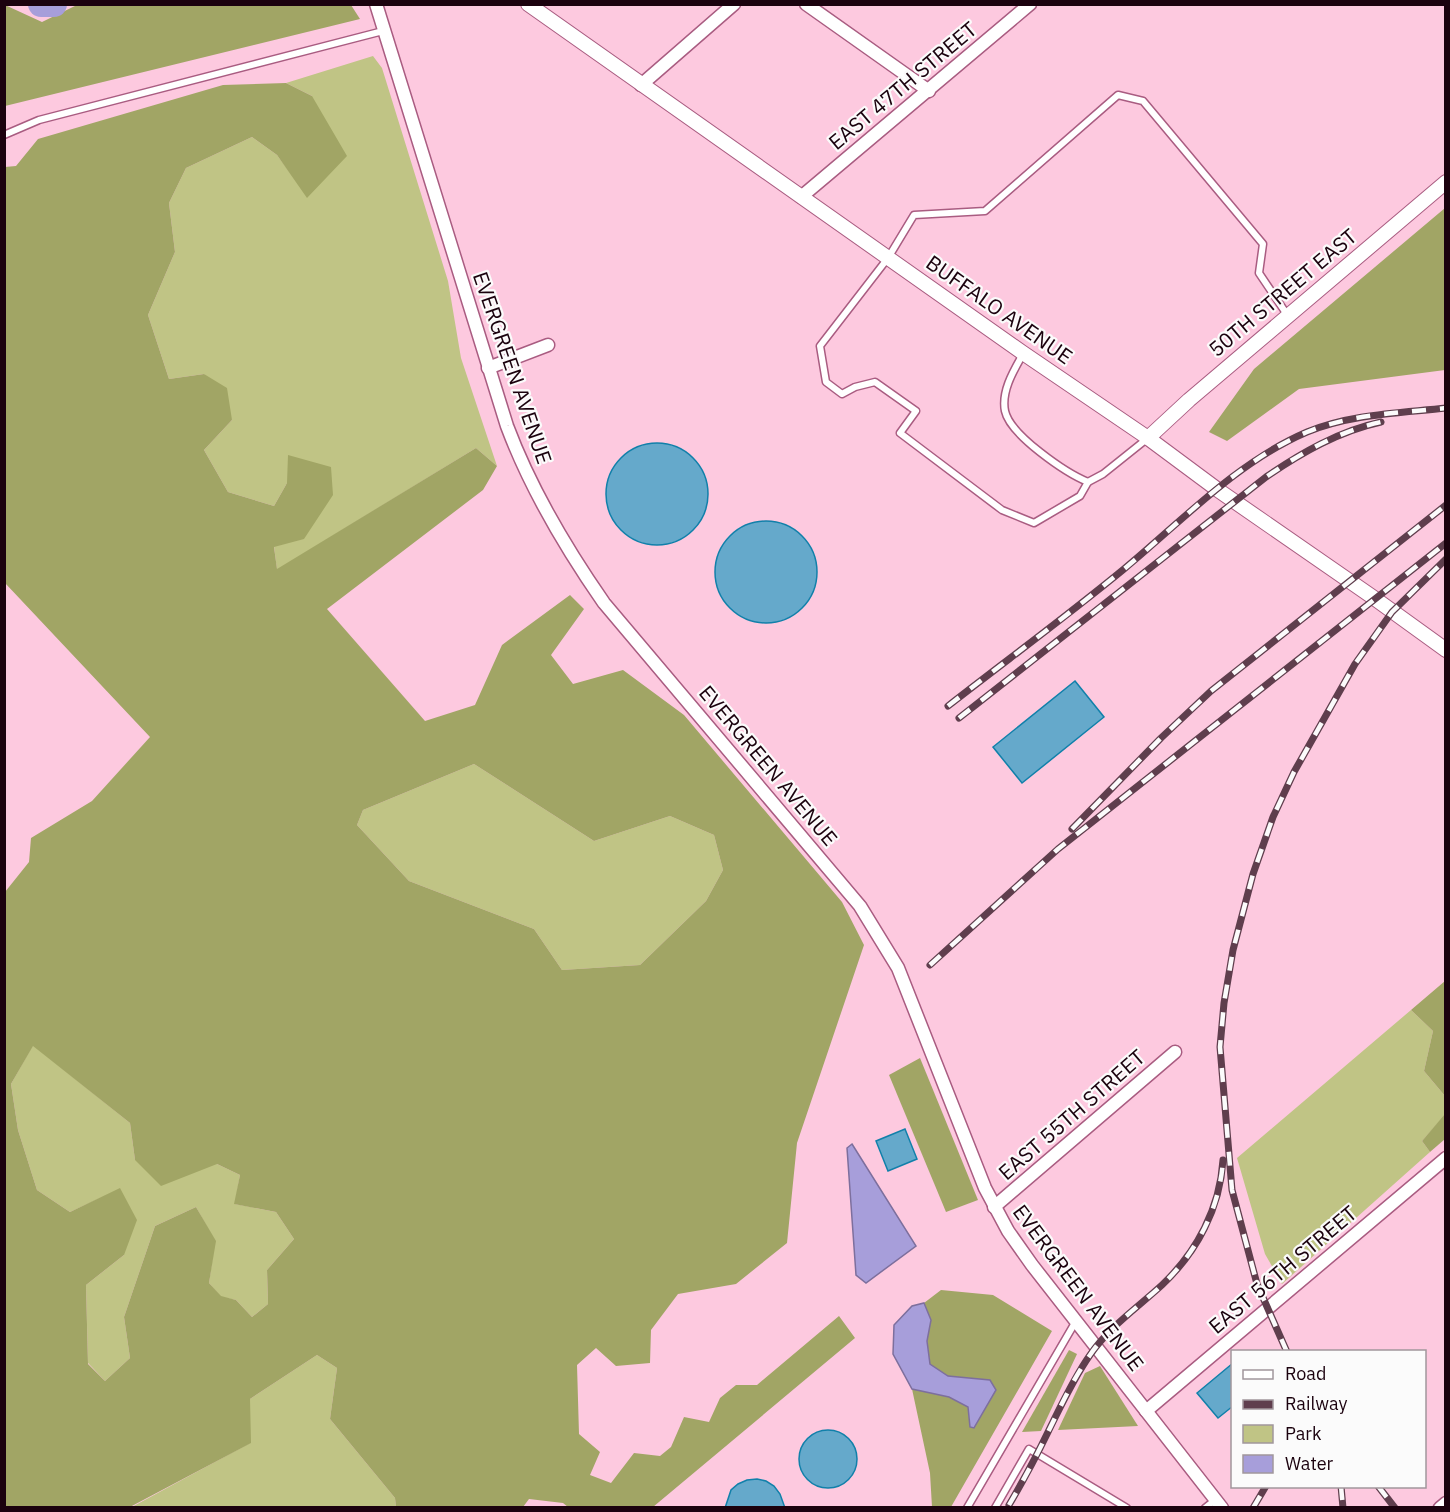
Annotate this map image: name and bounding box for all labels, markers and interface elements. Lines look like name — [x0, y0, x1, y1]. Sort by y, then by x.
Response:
street label: EAST 47TH STREET — [822, 15, 982, 156]
street label: 50TH STREET EAST — [1202, 222, 1362, 363]
street label: BUFFALO AVENUE — [921, 248, 1078, 370]
street label: EVERGREEN AVENUE — [467, 268, 559, 468]
street label: EVERGREEN AVENUE — [693, 679, 844, 852]
street label: EAST 55TH STREET — [992, 1043, 1151, 1186]
street label: EVERGREEN AVENUE — [1007, 1198, 1151, 1376]
street label: EAST 56TH STREET — [1202, 1199, 1362, 1340]
legend — [1231, 1350, 1426, 1488]
text: Road — [1285, 1362, 1326, 1385]
text: Railway — [1285, 1392, 1347, 1415]
text: Park — [1285, 1422, 1322, 1445]
text: Water — [1285, 1452, 1334, 1475]

